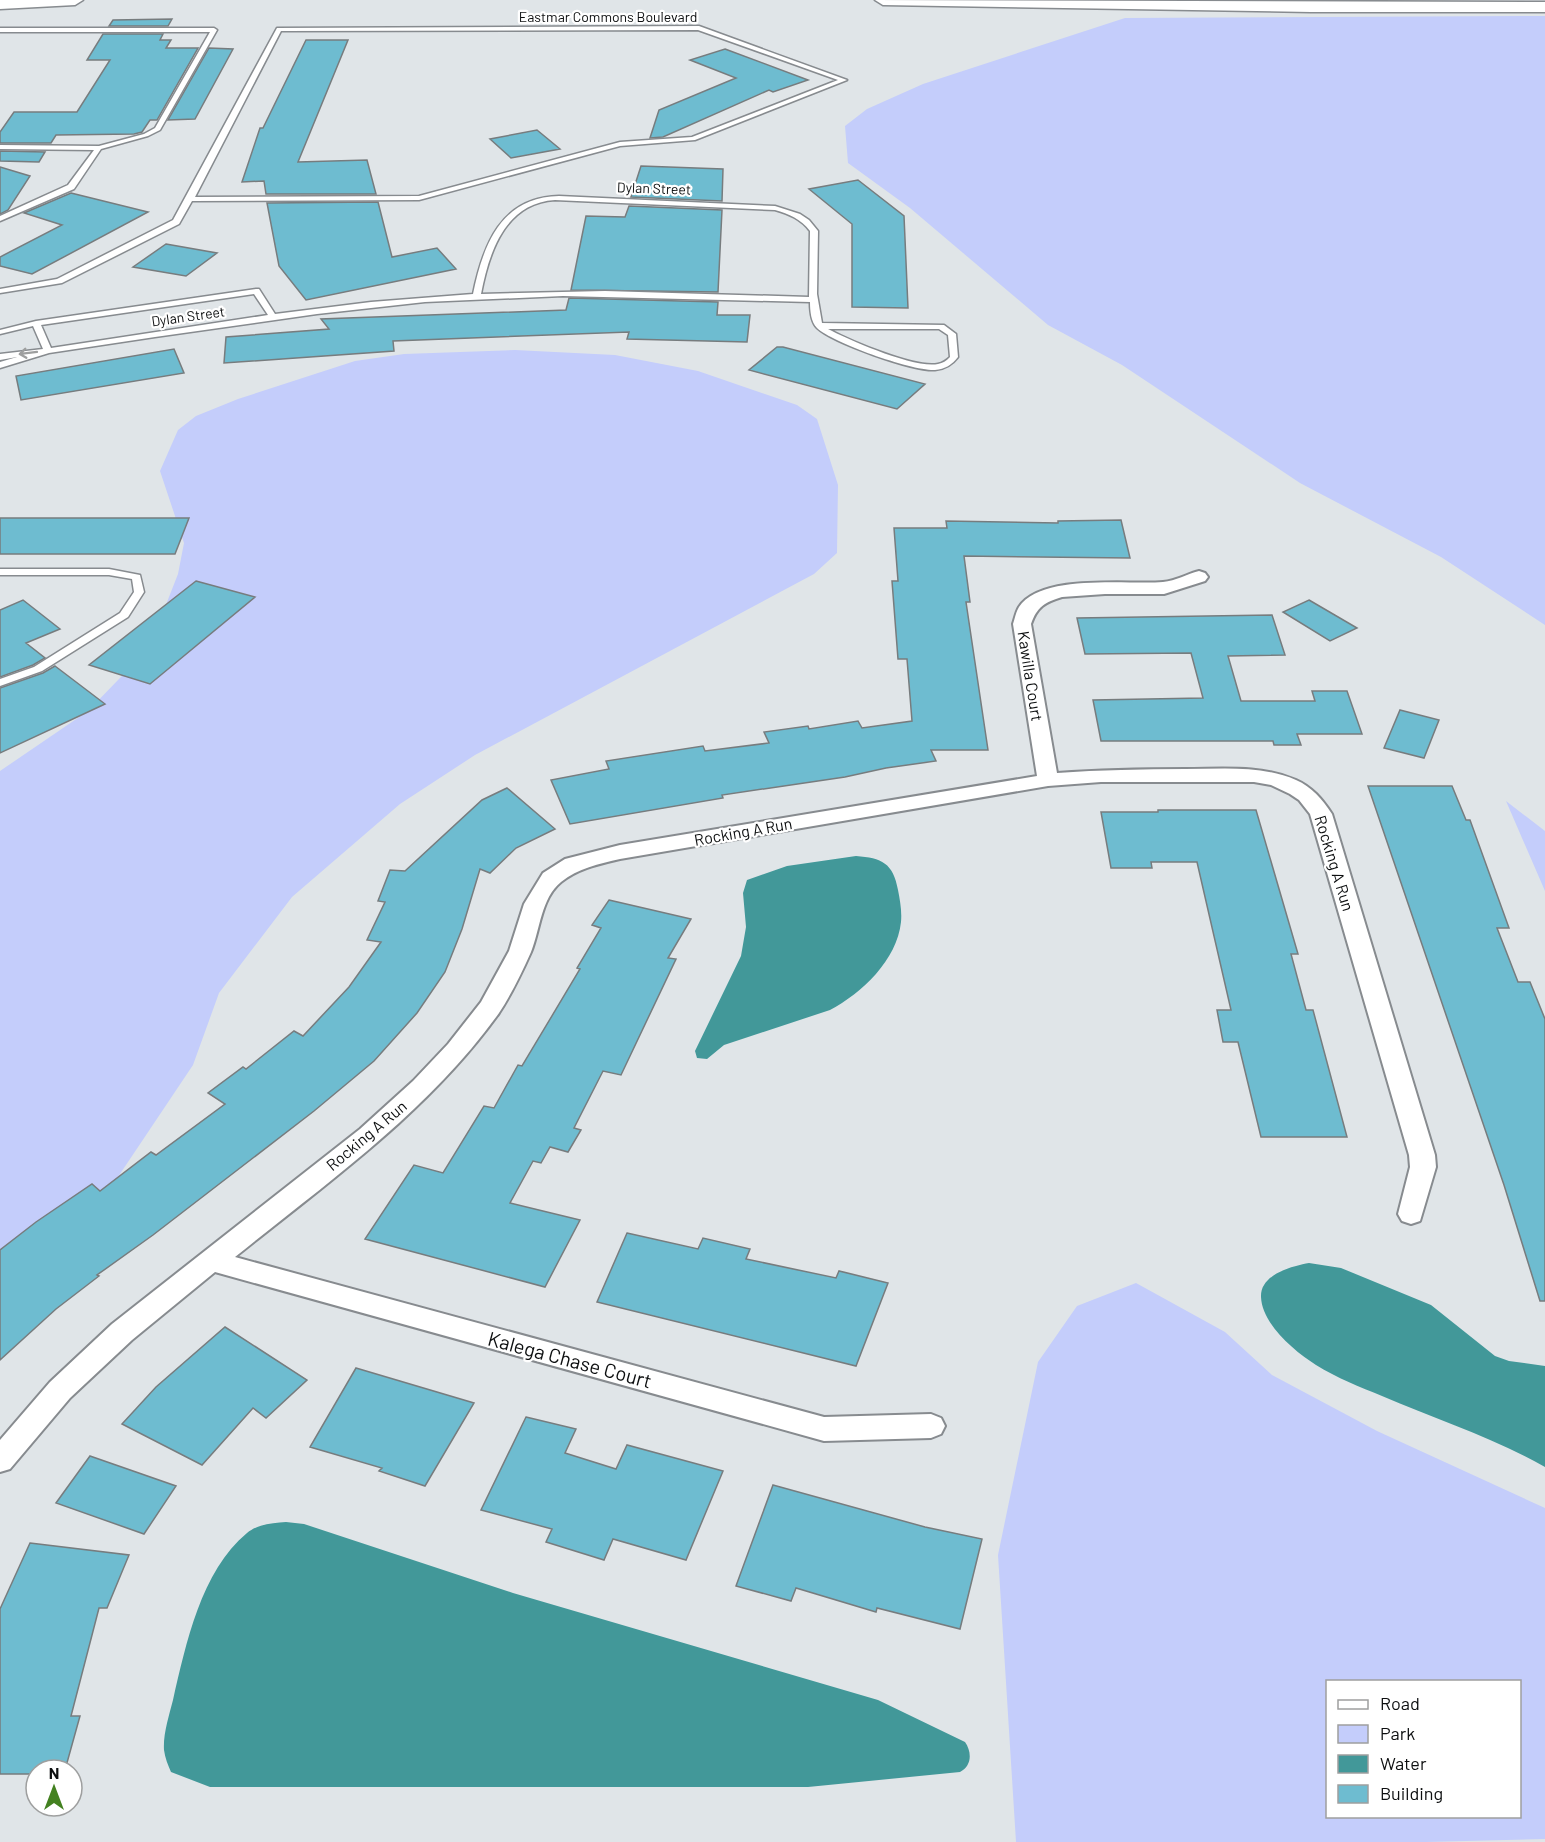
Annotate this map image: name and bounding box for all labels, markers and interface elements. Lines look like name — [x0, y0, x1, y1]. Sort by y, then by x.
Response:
street label: Eastmar Commons Boulevard — [519, 8, 697, 25]
street label: Dylan Street — [617, 178, 691, 198]
street label: Dylan Street — [150, 302, 226, 330]
one-way arrow — [18, 348, 38, 359]
street label: Kawilla Court — [1014, 630, 1048, 722]
street label: Rocking A Run — [693, 813, 793, 849]
street label: Rocking A Run — [1311, 813, 1359, 913]
street label: Rocking A Run — [322, 1096, 410, 1174]
street label: Kalega Chase Court — [485, 1326, 655, 1392]
legend — [1326, 1680, 1521, 1818]
text: Road — [1380, 1692, 1420, 1714]
text: Park — [1380, 1722, 1415, 1744]
text: Water — [1380, 1752, 1427, 1774]
north arrow — [24, 1758, 84, 1818]
text: N — [49, 1763, 59, 1782]
text: Building — [1380, 1782, 1443, 1804]

